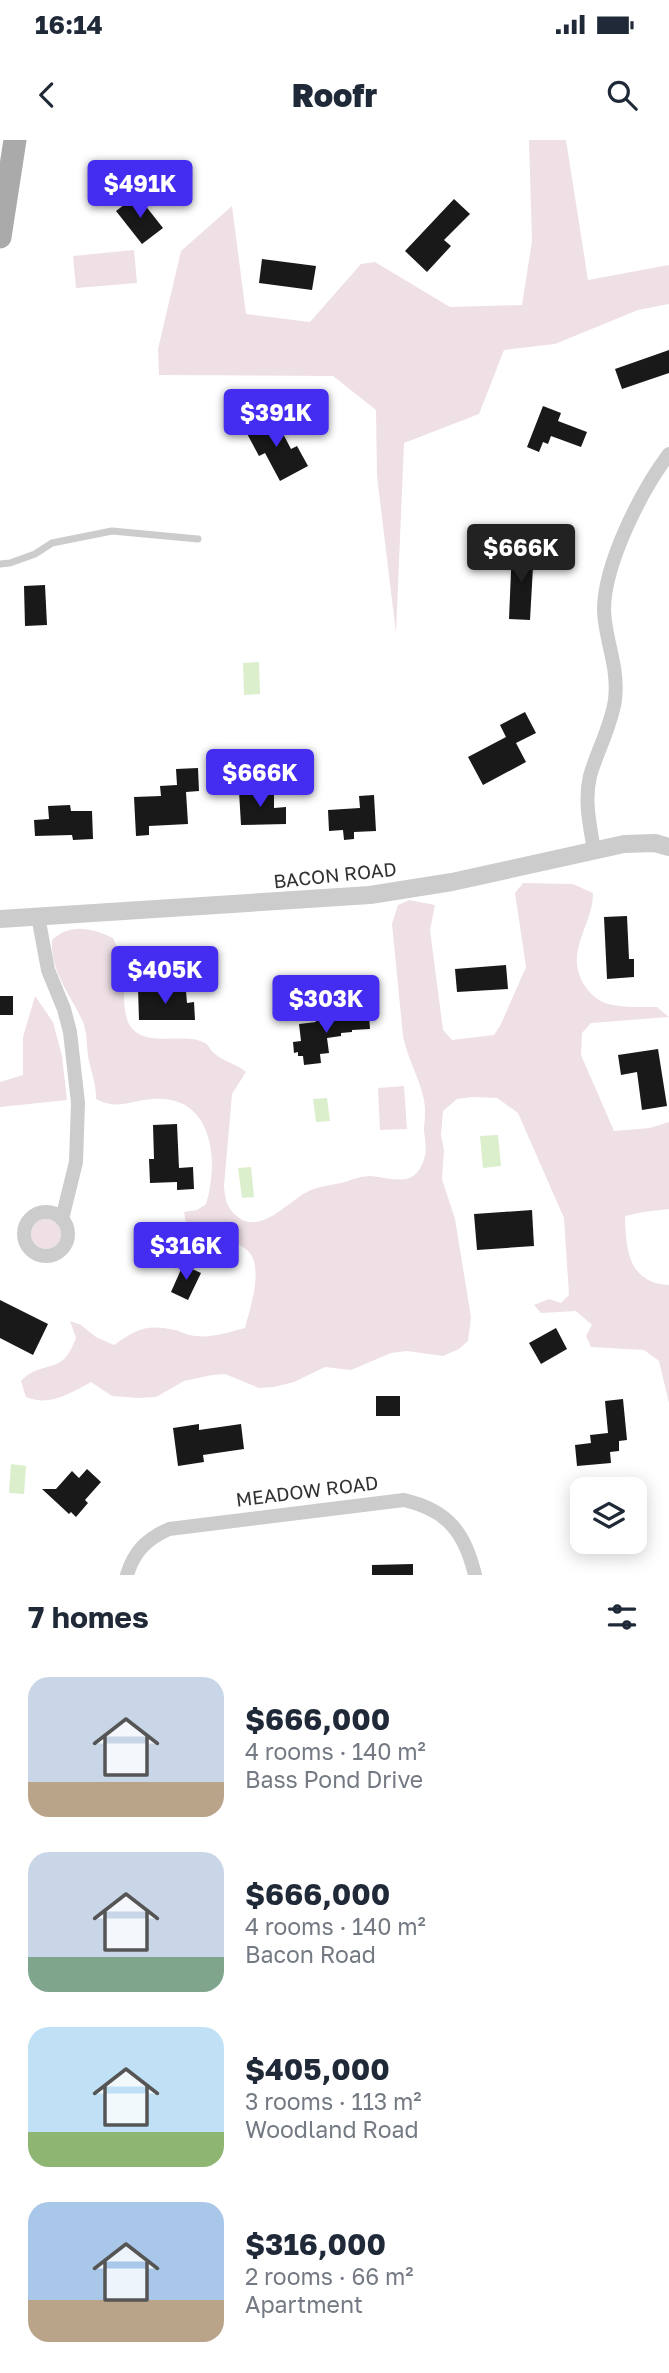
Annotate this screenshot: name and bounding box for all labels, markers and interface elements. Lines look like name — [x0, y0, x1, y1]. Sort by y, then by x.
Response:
text: 16:14 — [35, 9, 103, 40]
icon: back — [28, 76, 66, 114]
text: Roofr — [292, 76, 377, 114]
icon: search — [603, 76, 641, 114]
pin: $491K — [91, 160, 189, 220]
text: $491K — [104, 169, 176, 197]
pin: $391K — [227, 390, 325, 449]
text: $391K — [240, 398, 312, 426]
pin: $666K — [472, 524, 570, 584]
text: $666K — [483, 533, 559, 561]
pin: $666K — [211, 750, 309, 809]
text: $666K — [222, 758, 298, 786]
street label: BACON ROAD — [272, 857, 398, 892]
pin: $405K — [116, 946, 214, 1006]
text: $405K — [127, 955, 203, 983]
pin: $303K — [277, 976, 375, 1035]
text: $303K — [288, 984, 364, 1012]
pin: $316K — [137, 1222, 235, 1282]
text: $316K — [150, 1231, 222, 1259]
street label: MEADOW ROAD — [234, 1470, 380, 1511]
map controls — [570, 1477, 647, 1554]
button: layers — [570, 1477, 647, 1554]
icon: filters — [603, 1598, 641, 1636]
text: 7 homes — [28, 1599, 149, 1635]
text: $666,000 — [245, 1701, 390, 1737]
icon: home — [84, 1705, 168, 1789]
text: 4 rooms · 140 m² — [245, 1737, 426, 1765]
text: Bass Pond Drive — [245, 1765, 423, 1793]
text: $666,000 — [245, 1876, 390, 1912]
icon: home — [84, 1880, 168, 1964]
text: 4 rooms · 140 m² — [245, 1912, 426, 1940]
text: Bacon Road — [245, 1940, 376, 1968]
text: $405,000 — [245, 2051, 390, 2087]
icon: home — [84, 2055, 168, 2139]
text: 3 rooms · 113 m² — [245, 2087, 422, 2115]
text: Woodland Road — [245, 2115, 419, 2143]
text: $316,000 — [245, 2226, 386, 2262]
icon: home — [84, 2230, 168, 2314]
text: 2 rooms · 66 m² — [245, 2262, 414, 2290]
text: Apartment — [245, 2290, 363, 2318]

